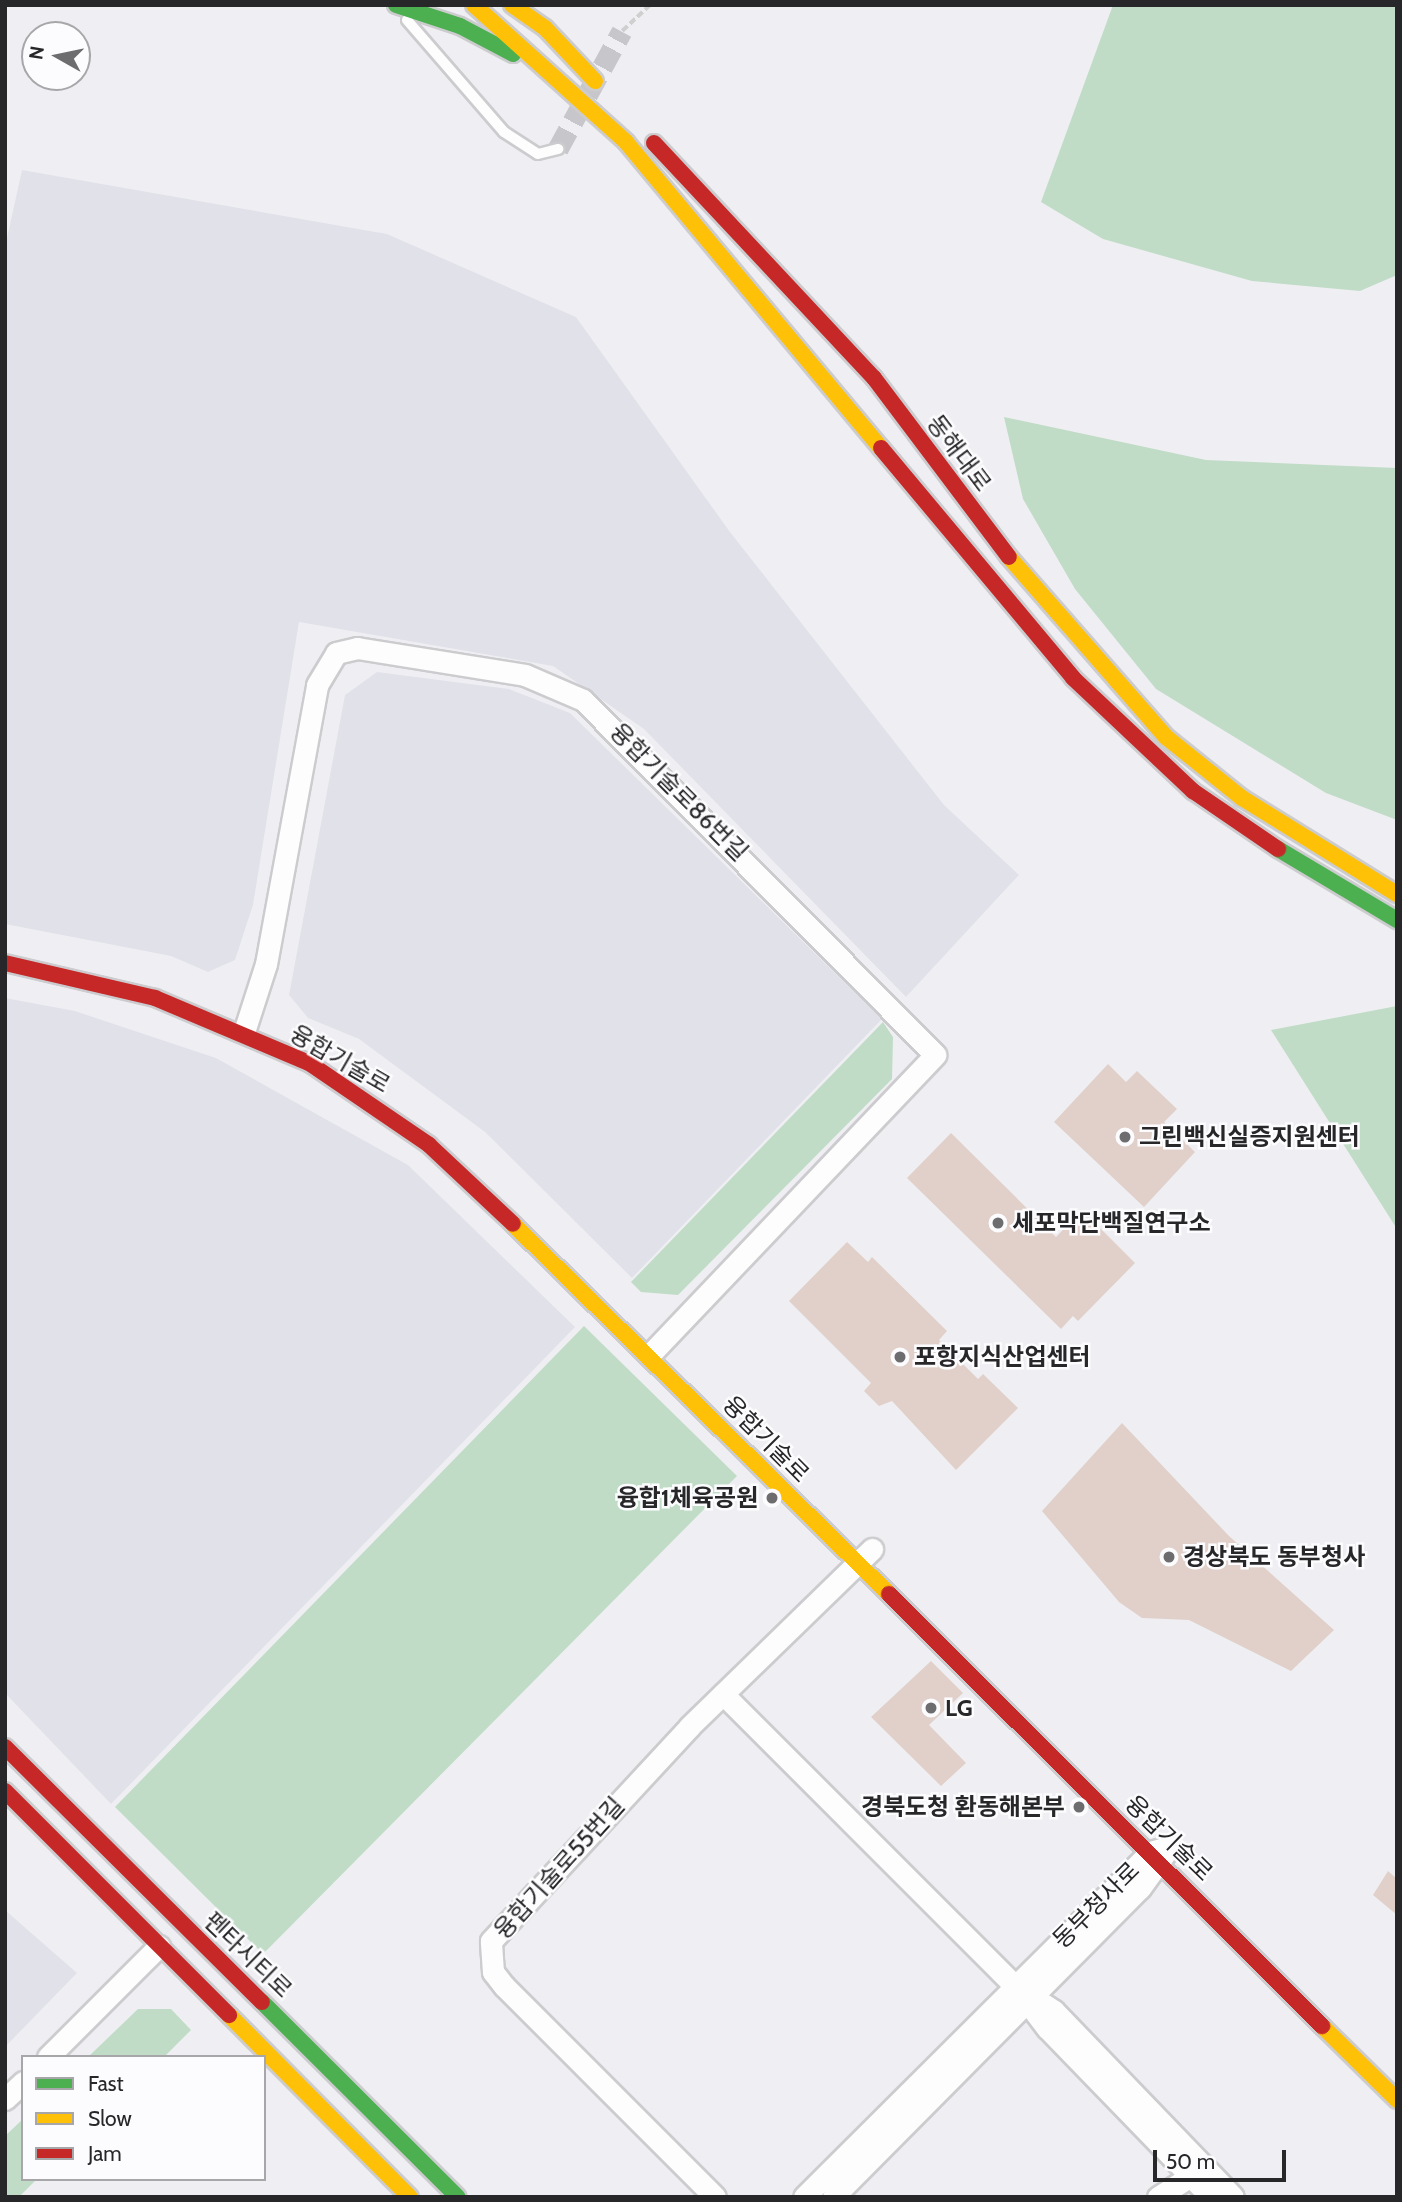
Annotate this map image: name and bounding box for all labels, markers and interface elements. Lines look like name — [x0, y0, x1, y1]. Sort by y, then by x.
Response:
north arrow — [21, 21, 91, 91]
text: N — [24, 45, 49, 61]
street label: 동해대로 — [921, 409, 997, 497]
street label: 융합기술로86번길 — [604, 717, 754, 867]
street label: 융합기술로 — [285, 1019, 395, 1099]
place label: 그린백신실증지원센터 — [1139, 1123, 1360, 1151]
marker: 그린백신실증지원센터 — [1117, 1129, 1133, 1145]
place label: 세포막단백질연구소 — [1012, 1209, 1211, 1237]
marker: 세포막단백질연구소 — [990, 1215, 1006, 1231]
place label: 포항지식산업센터 — [914, 1343, 1091, 1371]
marker: 포항지식산업센터 — [892, 1349, 908, 1365]
street label: 융합기술로 — [717, 1390, 815, 1488]
place label: 융합1체육공원 — [617, 1484, 758, 1512]
marker: 융합1체육공원 — [764, 1490, 780, 1506]
place label: 경상북도 동부청사 — [1183, 1543, 1365, 1571]
marker: 경상북도 동부청사 — [1161, 1549, 1177, 1565]
place label: LG — [945, 1694, 973, 1722]
marker: LG — [923, 1700, 939, 1716]
street label: 융합기술로 — [1119, 1789, 1219, 1887]
street label: 융합기술로55번길 — [488, 1791, 630, 1945]
place label: 경북도청 환동해본부 — [861, 1793, 1065, 1821]
marker: 경북도청 환동해본부 — [1071, 1799, 1087, 1815]
street label: 동부청사로 — [1047, 1856, 1145, 1954]
street label: 펜타시티로 — [198, 1906, 298, 2004]
legend — [21, 2055, 266, 2181]
text: Fast — [88, 2071, 124, 2096]
text: Slow — [88, 2106, 132, 2131]
scale bar — [1157, 2136, 1290, 2180]
text: Jam — [88, 2141, 122, 2166]
text: 50 m — [1166, 2149, 1215, 2174]

